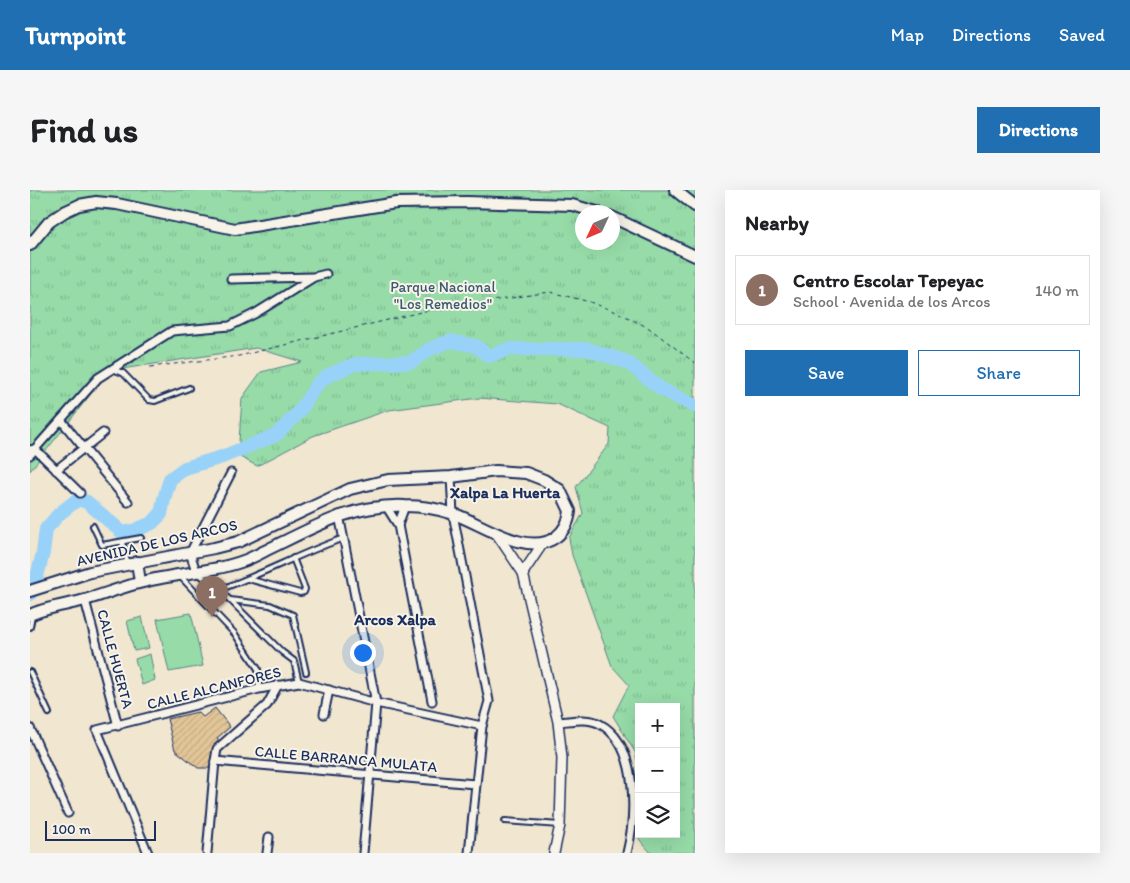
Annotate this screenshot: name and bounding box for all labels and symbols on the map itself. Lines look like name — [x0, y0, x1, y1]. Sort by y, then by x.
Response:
north arrow — [575, 205, 620, 250]
park label: Parque Nacional "Los Remedios" — [390, 278, 496, 313]
district label: Xalpa La Huerta — [450, 483, 561, 503]
street label: AVENIDA DE LOS ARCOS — [75, 516, 239, 570]
pin: 1 — [196, 576, 228, 617]
street label: CALLE HUERTA — [93, 607, 137, 711]
district label: Arcos Xalpa — [353, 610, 437, 630]
your location — [350, 640, 376, 666]
street label: CALLE ALCANFORES — [145, 663, 283, 713]
street label: CALLE BARRANCA MULATA — [254, 742, 438, 776]
scale bar — [45, 818, 156, 841]

